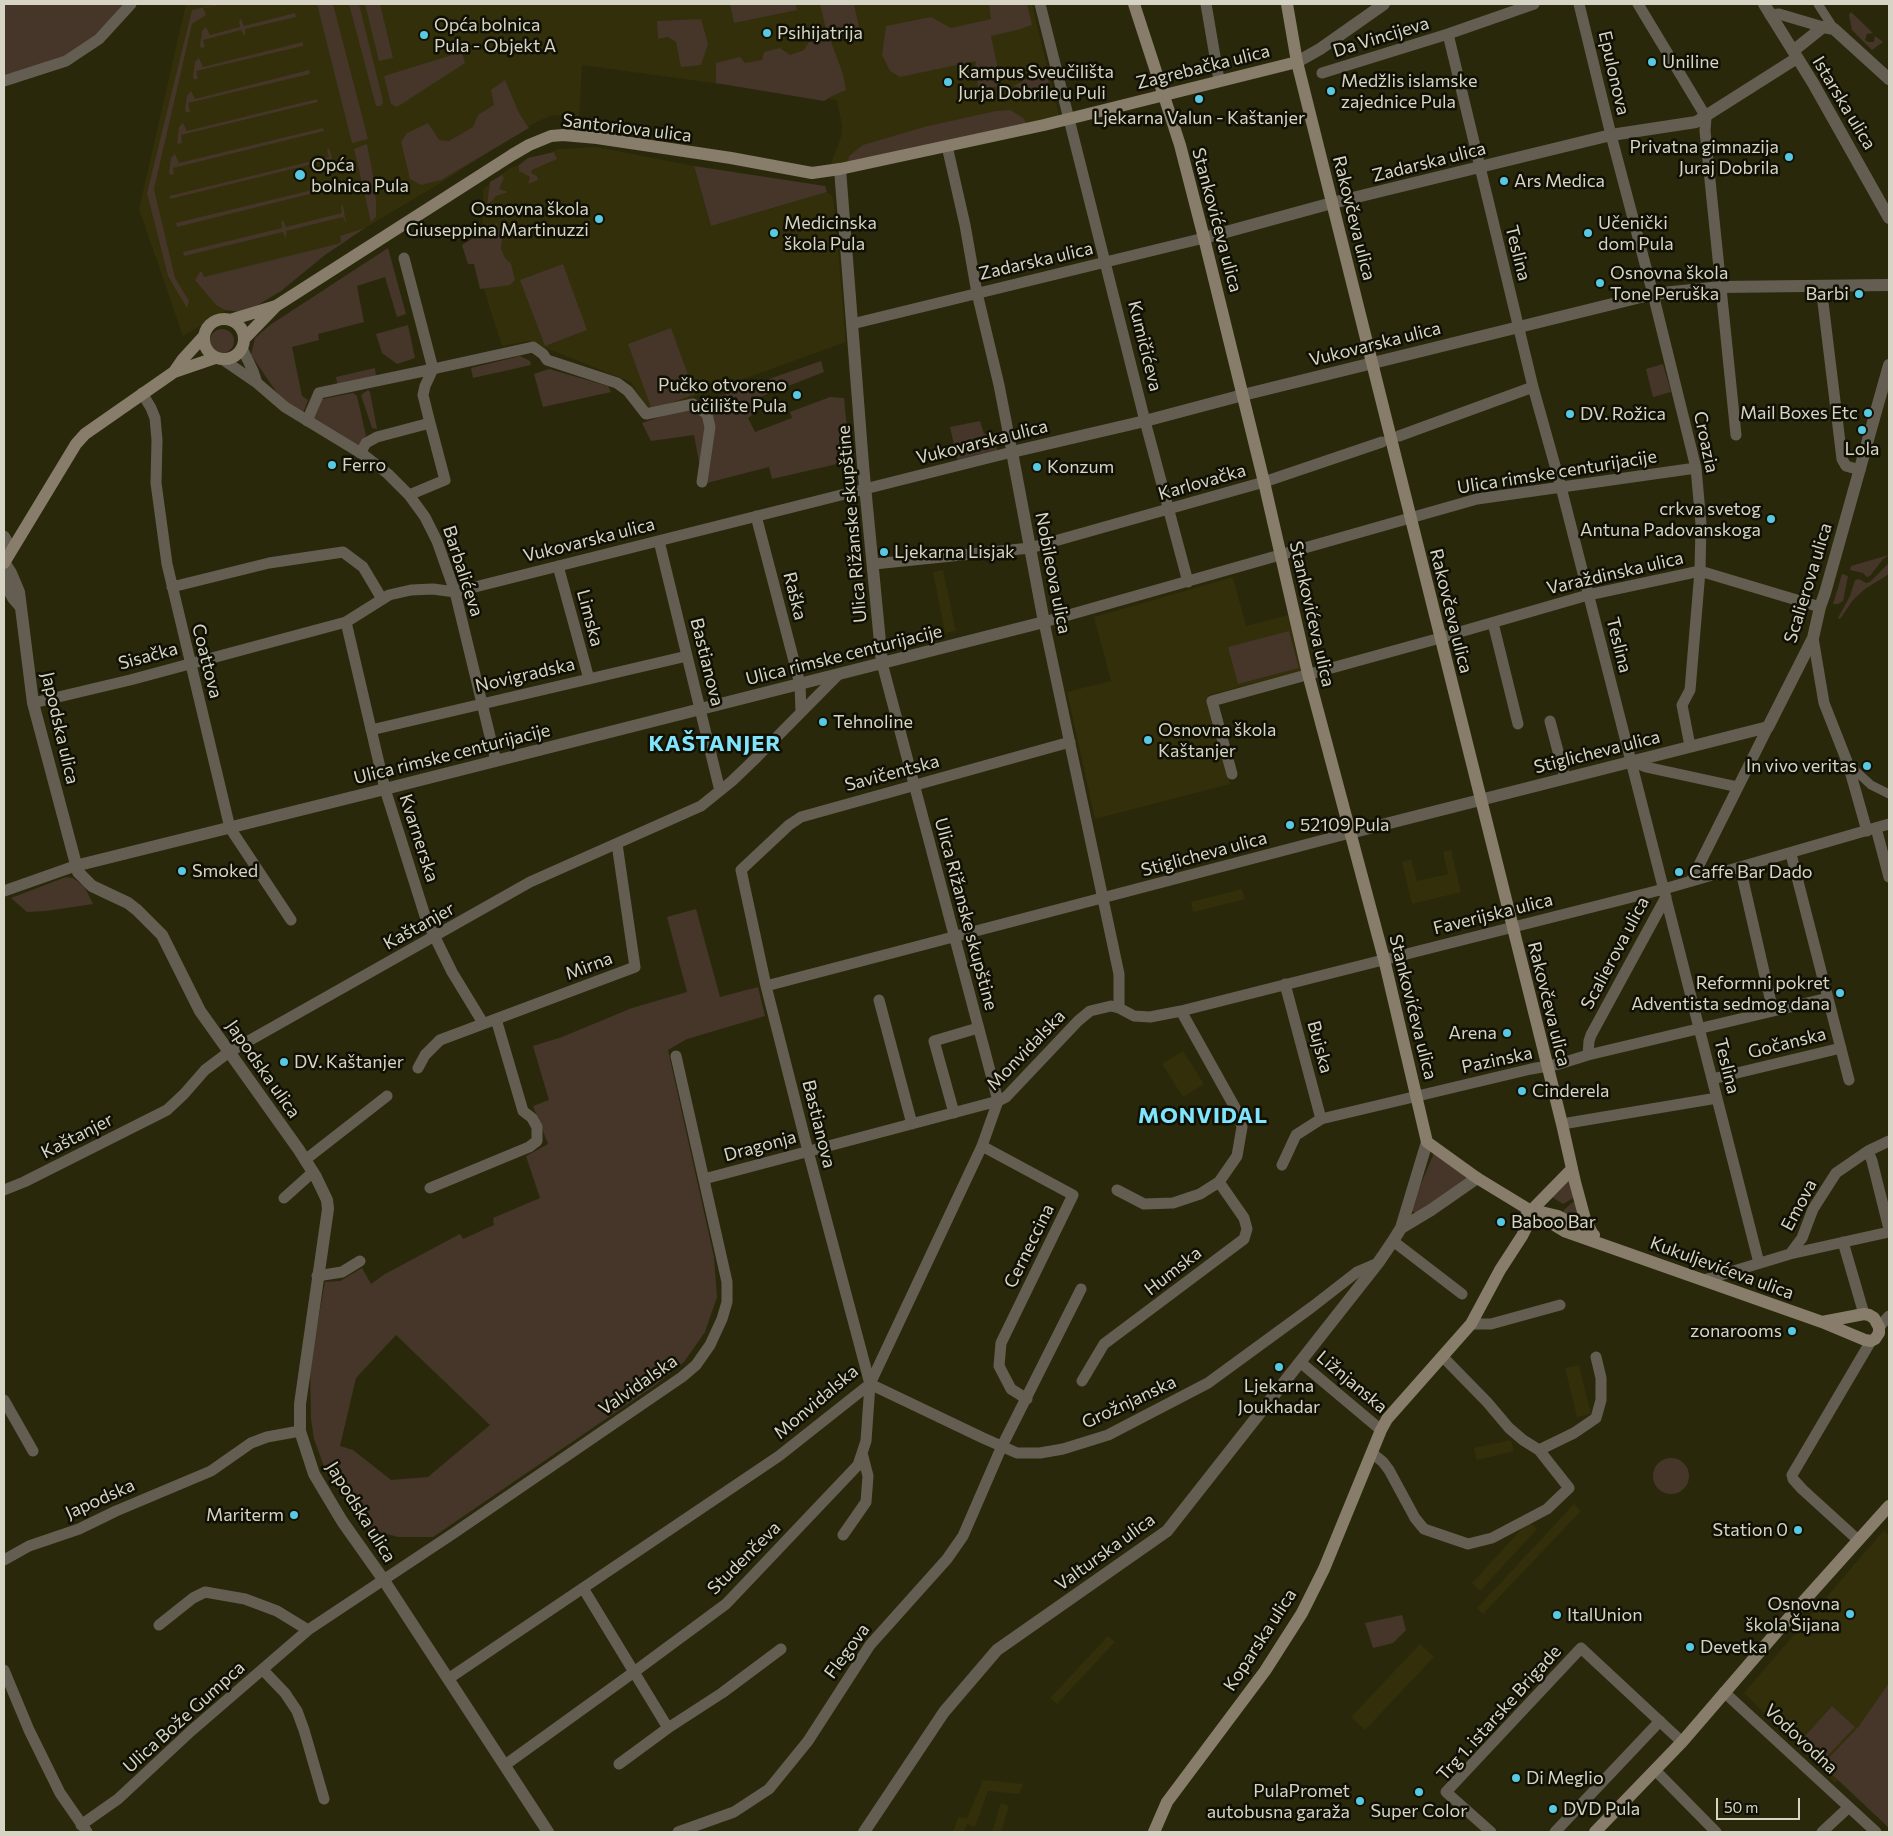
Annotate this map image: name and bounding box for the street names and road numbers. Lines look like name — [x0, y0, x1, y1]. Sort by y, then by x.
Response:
street label: Da Vincijeva — [1330, 12, 1432, 62]
street label: Epulonova — [1594, 29, 1634, 117]
street label: Zagrebačka ulica — [1134, 40, 1272, 94]
street label: Istarska ulica — [1808, 52, 1880, 154]
street label: Santoriova ulica — [561, 109, 693, 147]
street label: Zadarska ulica — [1370, 137, 1488, 187]
street label: Stankovićeva ulica — [1187, 145, 1247, 295]
street label: Rakovčeva ulica — [1328, 153, 1380, 283]
street label: Teslina — [1501, 223, 1535, 283]
street label: Zadarska ulica — [977, 237, 1095, 285]
street label: Kumičićeva — [1123, 299, 1167, 393]
street label: Vukovarska ulica — [1307, 317, 1443, 371]
street label: Croazia — [1689, 409, 1723, 475]
street label: Vukovarska ulica — [914, 415, 1050, 469]
street label: Ulica Rižanske skupštine — [833, 424, 871, 624]
street label: Ulica rimske centurijacije — [1456, 446, 1658, 498]
street label: Karlovačka — [1156, 459, 1248, 505]
street label: Nobileova ulica — [1031, 510, 1075, 636]
street label: Vukovarska ulica — [521, 513, 657, 567]
street label: Scalierova ulica — [1779, 520, 1837, 646]
street label: Barbalićeva — [438, 523, 488, 619]
street label: Stankovićeva ulica — [1285, 539, 1339, 689]
street label: Rakovčeva ulica — [1425, 546, 1477, 676]
street label: Varaždinska ulica — [1544, 547, 1686, 599]
street label: Raška — [779, 570, 811, 622]
street label: Limska — [572, 587, 608, 649]
street label: Teslina — [1602, 615, 1636, 675]
street label: Bastianova — [686, 616, 728, 708]
street label: Ulica rimske centurijacije — [744, 620, 944, 690]
street label: Coattova — [187, 622, 227, 700]
street label: Sisačka — [116, 638, 180, 674]
street label: Novigradska — [473, 653, 577, 697]
street label: Japodska ulica — [37, 670, 83, 786]
street label: Ulica rimske centurijacije — [352, 719, 552, 789]
street label: Stiglicheva ulica — [1532, 726, 1662, 778]
street label: Savičentska — [842, 750, 942, 796]
street label: Kvarnerska — [395, 791, 443, 885]
street label: Ulica Rižanske skupštine — [930, 815, 1002, 1013]
street label: Stiglicheva ulica — [1139, 827, 1269, 881]
street label: Faverijska ulica — [1431, 889, 1555, 939]
street label: Scalierova ulica — [1576, 893, 1654, 1013]
street label: Kaštanjer — [380, 898, 458, 954]
street label: Stankovićeva ulica — [1385, 932, 1441, 1082]
street label: Rakovčeva ulica — [1523, 939, 1575, 1069]
street label: Mirna — [562, 947, 616, 985]
street label: Monvidalska — [982, 1005, 1070, 1095]
street label: Japodska ulica — [221, 1016, 305, 1122]
street label: Bujska — [1303, 1018, 1337, 1076]
street label: Gočanska — [1746, 1023, 1828, 1063]
street label: Teslina — [1710, 1036, 1744, 1096]
street label: Pazinska — [1460, 1042, 1534, 1078]
street label: Bastianova — [798, 1078, 840, 1170]
street label: Kaštanjer — [37, 1109, 117, 1163]
street label: Dragonja — [721, 1126, 799, 1166]
street label: Emova — [1776, 1176, 1822, 1234]
street label: Cerneccina — [999, 1200, 1059, 1292]
street label: Kukuljevićeva ulica — [1647, 1232, 1797, 1304]
street label: Humska — [1140, 1242, 1206, 1300]
street label: Ližnjanska — [1312, 1346, 1392, 1418]
street label: Valvidalska — [595, 1350, 681, 1420]
street label: Monvidalska — [769, 1360, 863, 1444]
street label: Grožnjanska — [1078, 1371, 1180, 1433]
street label: Japodska ulica — [321, 1458, 401, 1566]
street label: Japodska — [62, 1474, 138, 1524]
street label: Valturska ulica — [1051, 1509, 1159, 1595]
street label: Studenčeva — [703, 1517, 785, 1599]
street label: Koparska ulica — [1219, 1585, 1301, 1695]
street label: Flegova — [820, 1619, 874, 1683]
street label: Trg 1. istarske Brigade — [1432, 1641, 1566, 1785]
street label: Ulica Bože Gumpca — [119, 1657, 249, 1777]
street label: Vodovodna — [1760, 1700, 1842, 1778]

